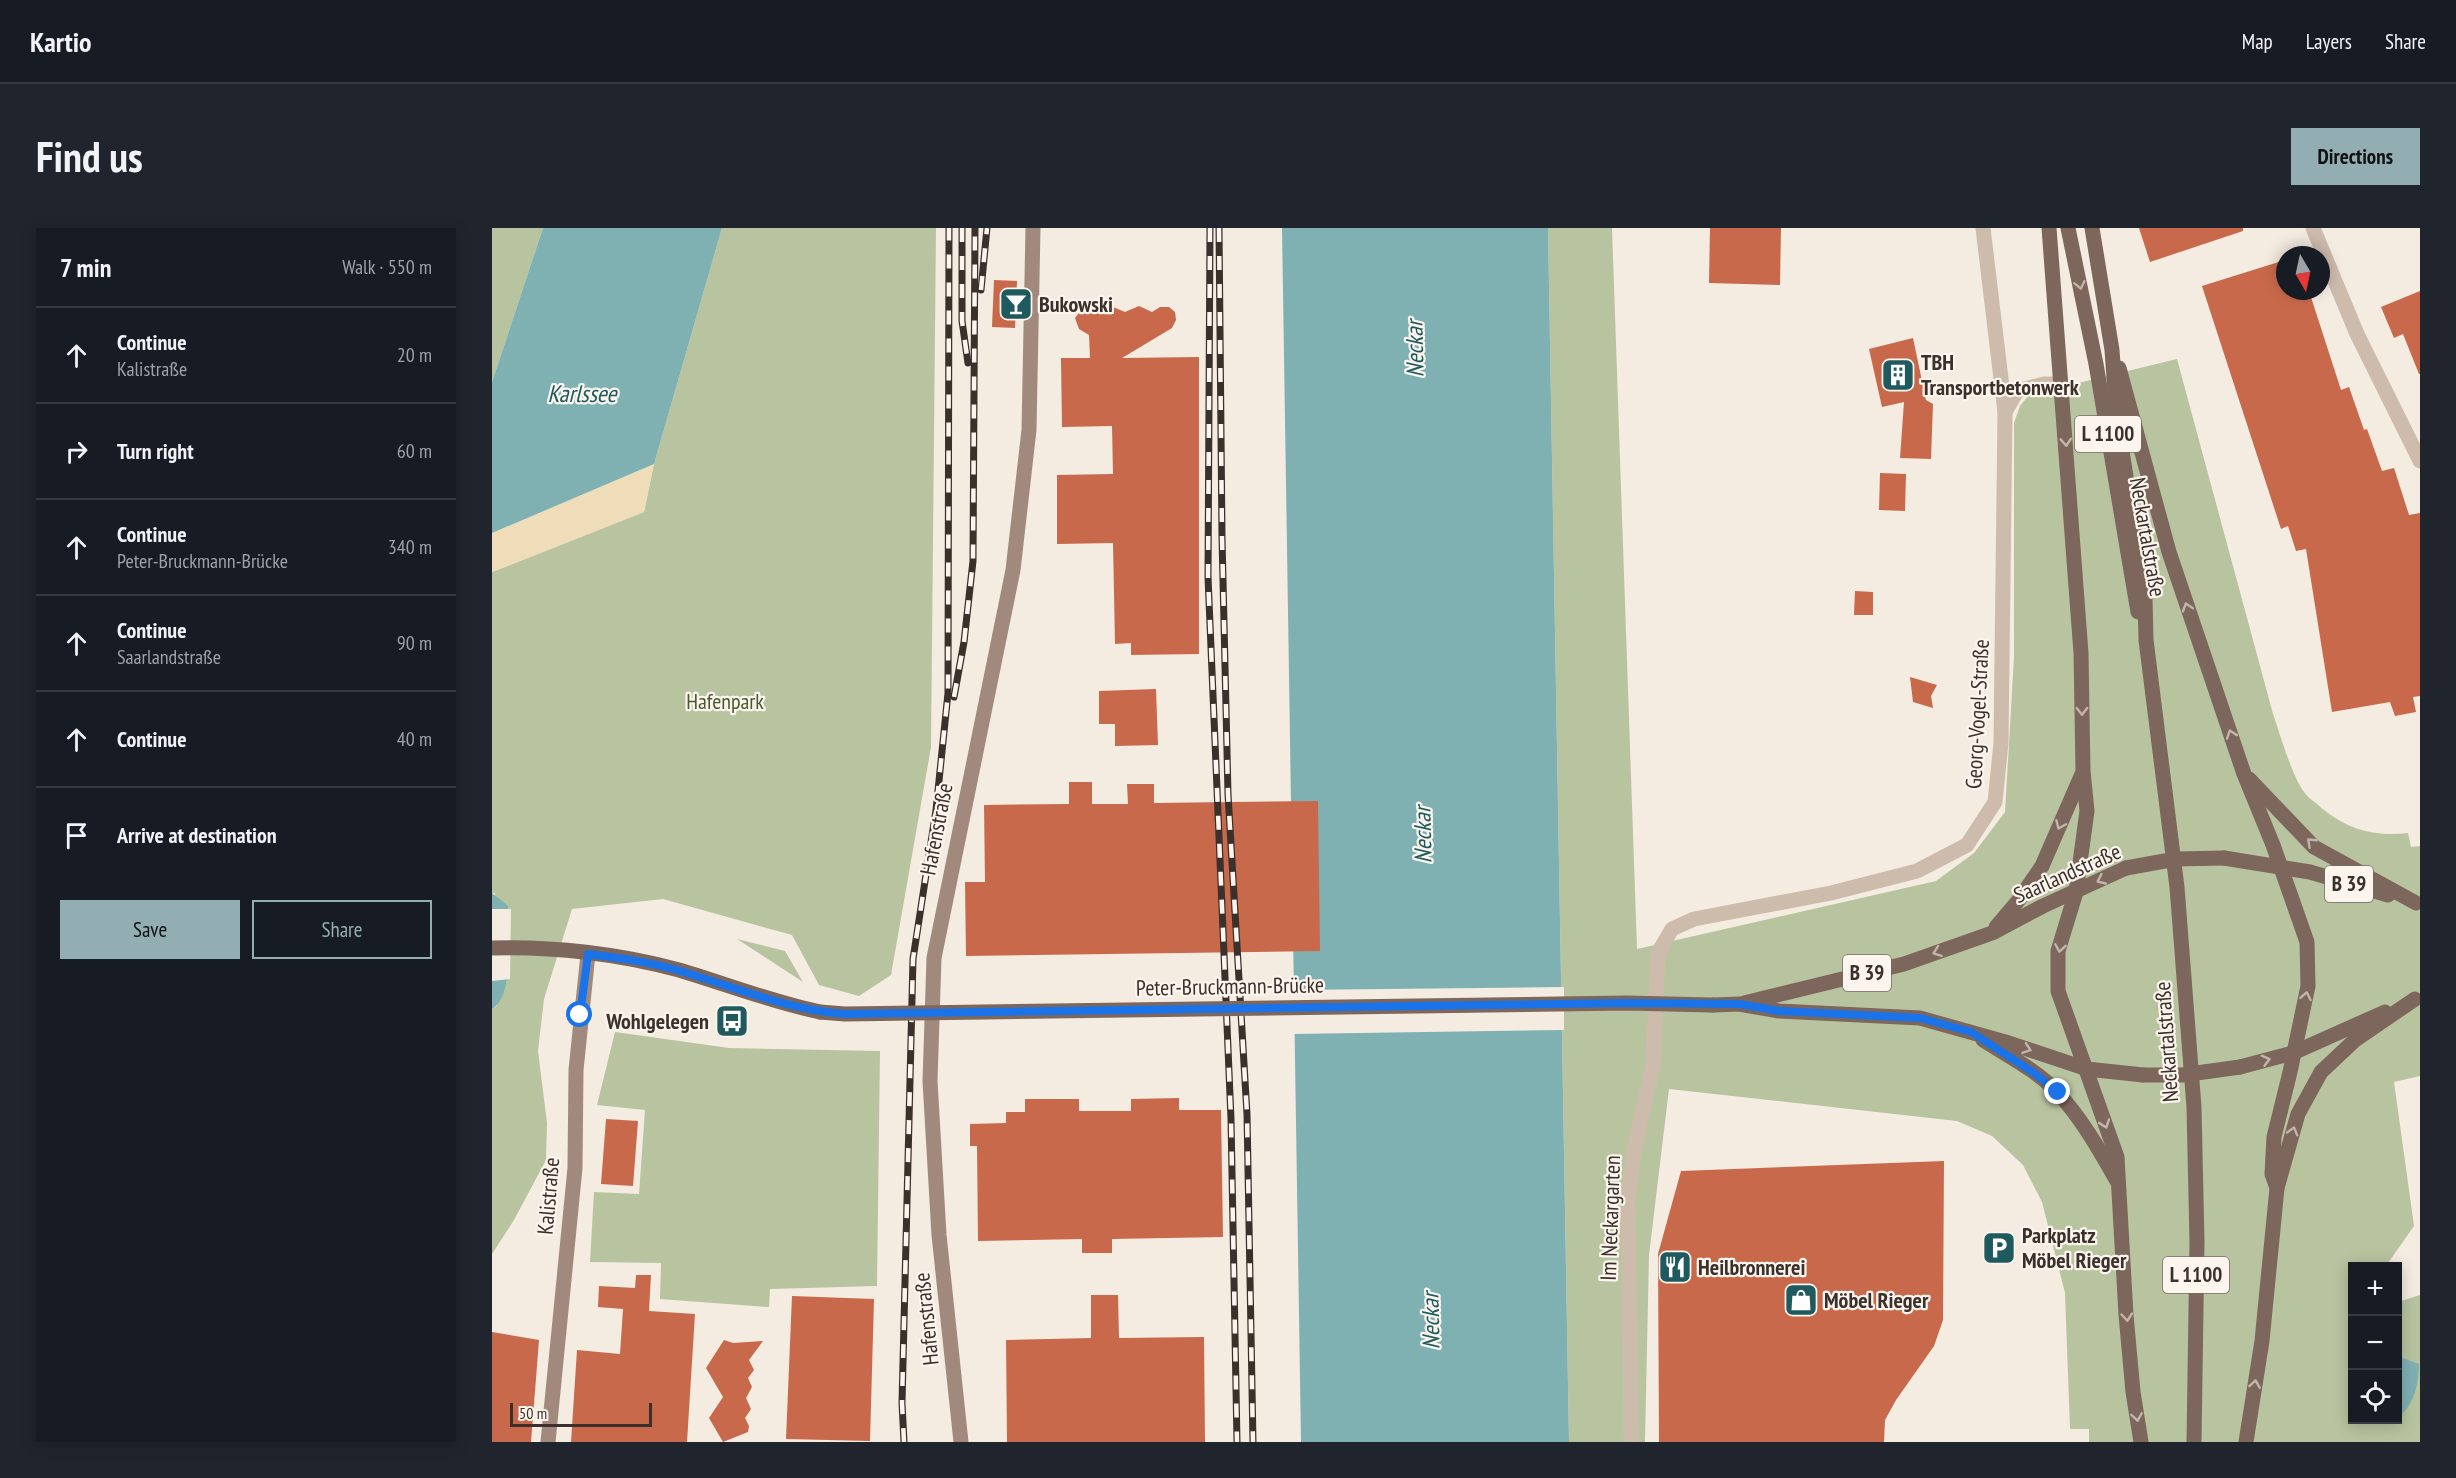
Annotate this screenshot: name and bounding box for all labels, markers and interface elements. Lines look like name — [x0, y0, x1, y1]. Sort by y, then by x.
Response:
text: Kartio — [30, 23, 92, 60]
text: Map — [2242, 28, 2273, 55]
text: Layers — [2306, 28, 2352, 55]
text: Share — [2385, 28, 2426, 55]
button: Directions — [2291, 128, 2420, 185]
text: Find us — [36, 129, 143, 184]
north arrow — [2276, 246, 2330, 300]
text: 7 min — [60, 251, 111, 284]
text: Walk · 550 m — [342, 254, 432, 280]
one-way arrow — [2073, 280, 2086, 290]
bar icon: Bukowski — [998, 286, 1034, 322]
place label: Bukowski — [1039, 290, 1113, 318]
water label: Neckar — [1398, 317, 1430, 378]
text: Continue — [117, 328, 187, 356]
icon: ahead — [60, 339, 93, 372]
text: 20 m — [397, 342, 432, 368]
place label: TBH Transportbetonwerk — [1921, 348, 2080, 401]
text: Kalistraße — [117, 356, 187, 382]
building icon: TBH Transportbetonwerk — [1880, 357, 1916, 393]
water label: Karlssee — [548, 378, 619, 409]
road number: L 1100 — [2075, 416, 2141, 452]
icon: right — [60, 435, 93, 468]
text: Turn right — [117, 437, 194, 465]
text: 60 m — [397, 438, 432, 464]
one-way arrow — [2059, 438, 2072, 447]
street label: Neckartalstraße — [2124, 475, 2172, 599]
text: Continue — [117, 520, 187, 548]
icon: ahead — [60, 531, 93, 564]
text: 340 m — [388, 534, 432, 560]
text: Peter-Bruckmann-Brücke — [117, 548, 288, 574]
one-way arrow — [2182, 602, 2195, 613]
text: Continue — [117, 616, 187, 644]
icon: ahead — [60, 627, 93, 660]
text: 90 m — [397, 630, 432, 656]
street label: Georg-Vogel-Straße — [1959, 638, 1995, 790]
text: Saarlandstraße — [117, 644, 221, 670]
park label: Hafenpark — [686, 687, 764, 715]
one-way arrow — [2076, 707, 2088, 716]
icon: ahead — [60, 723, 93, 756]
text: Continue — [117, 725, 187, 753]
text: 40 m — [397, 726, 432, 752]
one-way arrow — [2225, 729, 2238, 740]
street label: Hafenstraße — [913, 781, 959, 877]
water label: Neckar — [1406, 803, 1438, 864]
one-way arrow — [2055, 818, 2067, 829]
icon: arrive — [60, 819, 93, 852]
text: Arrive at destination — [117, 821, 277, 849]
street label: Saarlandstraße — [2009, 837, 2125, 909]
one-way arrow — [2307, 838, 2318, 849]
road number: B 39 — [2325, 866, 2373, 902]
one-way arrow — [2096, 873, 2107, 885]
button: Save — [60, 900, 240, 959]
button: Share — [252, 900, 432, 959]
one-way arrow — [2054, 943, 2066, 953]
one-way arrow — [1932, 945, 1942, 958]
road number: B 39 — [1843, 955, 1891, 991]
street label: Peter-Bruckmann-Brücke — [1136, 970, 1324, 1002]
street label: Neckartalstraße — [2148, 981, 2184, 1103]
one-way arrow — [2299, 991, 2312, 1001]
route start — [566, 1001, 592, 1027]
bus stop icon: Wohlgelegen — [714, 1003, 750, 1039]
place label: Wohlgelegen — [605, 1007, 709, 1035]
one-way arrow — [2021, 1042, 2031, 1054]
one-way arrow — [2260, 1055, 2271, 1067]
route end — [2044, 1078, 2070, 1104]
one-way arrow — [2098, 1118, 2111, 1129]
one-way arrow — [2286, 1127, 2298, 1137]
street label: Im Neckargarten — [1594, 1155, 1626, 1281]
street label: Kalistraße — [531, 1156, 565, 1236]
place label: Parkplatz Möbel Rieger — [2022, 1221, 2127, 1274]
parking icon: Parkplatz Möbel Rieger — [1981, 1230, 2017, 1266]
restaurant icon: Heilbronnerei — [1657, 1249, 1693, 1285]
place label: Heilbronnerei — [1698, 1253, 1805, 1281]
road number: L 1100 — [2163, 1257, 2229, 1293]
map controls — [2348, 1262, 2402, 1424]
button: + — [2348, 1262, 2402, 1316]
street label: Hafenstraße — [907, 1271, 945, 1367]
shop icon: Möbel Rieger — [1783, 1282, 1819, 1318]
place label: Möbel Rieger — [1824, 1286, 1929, 1314]
water label: Neckar — [1414, 1289, 1446, 1350]
one-way arrow — [2120, 1312, 2133, 1321]
button: − — [2348, 1316, 2402, 1370]
button: locate — [2348, 1370, 2402, 1424]
one-way arrow — [2249, 1380, 2261, 1389]
scale bar — [510, 1400, 652, 1428]
text: 50 m — [519, 1403, 547, 1423]
one-way arrow — [2131, 1412, 2143, 1422]

